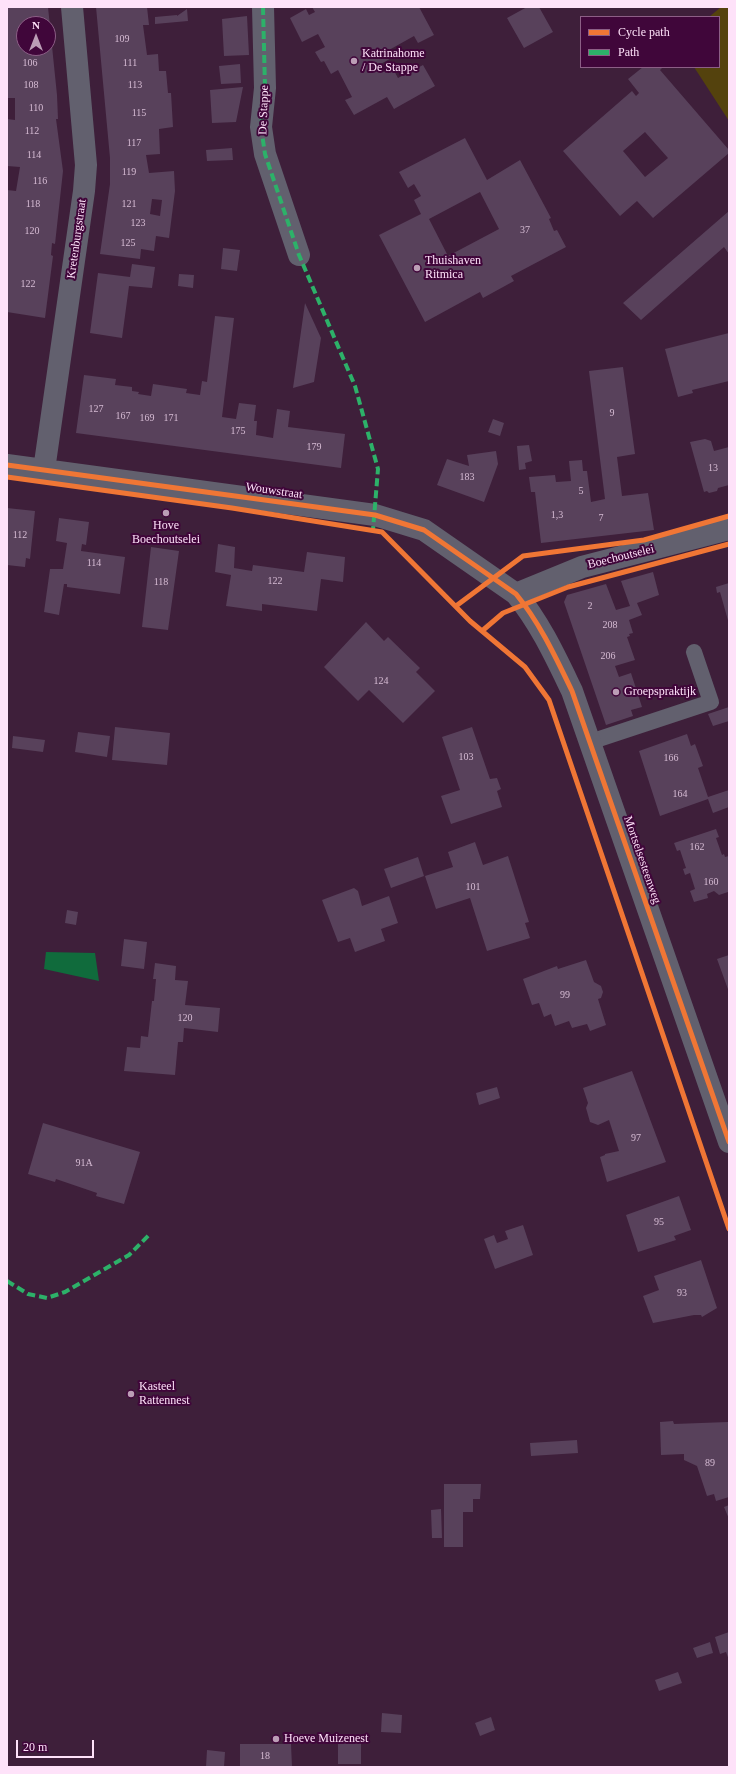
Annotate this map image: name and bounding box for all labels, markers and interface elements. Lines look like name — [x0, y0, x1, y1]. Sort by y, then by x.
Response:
north arrow — [16, 16, 56, 56]
legend — [580, 16, 720, 68]
text: N — [32, 19, 40, 31]
text: Cycle path — [618, 25, 670, 39]
house number: 109 — [114, 33, 130, 45]
text: Path — [618, 45, 639, 59]
place label: Katrinahome / De Stappe — [362, 47, 425, 75]
marker: Katrinahome / De Stappe — [349, 56, 359, 66]
house number: 106 — [22, 57, 38, 69]
house number: 111 — [123, 57, 137, 69]
house number: 108 — [24, 79, 38, 91]
house number: 113 — [128, 79, 142, 91]
street label: De Stappe — [256, 85, 272, 135]
house number: 110 — [29, 102, 43, 114]
house number: 115 — [132, 107, 146, 119]
house number: 112 — [25, 125, 39, 137]
house number: 117 — [127, 137, 141, 149]
house number: 114 — [27, 149, 41, 161]
house number: 119 — [122, 166, 136, 178]
house number: 116 — [33, 175, 47, 187]
house number: 118 — [26, 198, 40, 210]
street label: Kretenburgstraat — [64, 198, 90, 280]
house number: 121 — [122, 198, 136, 210]
house number: 123 — [130, 217, 146, 229]
house number: 37 — [520, 224, 530, 236]
house number: 120 — [24, 225, 40, 237]
house number: 125 — [120, 237, 136, 249]
place label: Thuishaven Ritmica — [425, 254, 481, 282]
marker: Thuishaven Ritmica — [412, 263, 422, 273]
house number: 122 — [20, 278, 36, 290]
house number: 127 — [88, 403, 104, 415]
house number: 9 — [610, 407, 614, 419]
house number: 167 — [116, 410, 130, 422]
house number: 169 — [140, 412, 154, 424]
house number: 171 — [164, 412, 178, 424]
house number: 175 — [230, 425, 246, 437]
house number: 179 — [306, 441, 322, 453]
house number: 13 — [708, 462, 718, 474]
house number: 183 — [460, 471, 474, 483]
street label: Wouwstraat — [245, 480, 303, 502]
house number: 5 — [578, 485, 584, 497]
marker: Hove Boechoutselei — [161, 508, 171, 518]
house number: 1,3 — [551, 509, 563, 521]
house number: 7 — [598, 512, 604, 524]
place label: Hove Boechoutselei — [132, 519, 200, 547]
house number: 112 — [13, 529, 27, 541]
street label: Boechoutselei — [586, 542, 656, 572]
house number: 114 — [87, 557, 101, 569]
house number: 122 — [268, 575, 282, 587]
house number: 118 — [154, 576, 168, 588]
house number: 2 — [588, 600, 592, 612]
house number: 208 — [602, 619, 618, 631]
house number: 206 — [600, 650, 616, 662]
house number: 124 — [374, 675, 388, 687]
place label: Groepspraktijk — [624, 685, 696, 699]
marker: Groepspraktijk — [611, 687, 621, 697]
house number: 103 — [458, 751, 474, 763]
house number: 166 — [664, 752, 678, 764]
house number: 164 — [672, 788, 688, 800]
street label: Mortselsesteenweg — [620, 814, 664, 906]
house number: 162 — [690, 841, 704, 853]
house number: 160 — [704, 876, 718, 888]
house number: 101 — [466, 881, 480, 893]
house number: 99 — [560, 989, 570, 1001]
house number: 120 — [178, 1012, 192, 1024]
house number: 97 — [631, 1132, 641, 1144]
house number: 91A — [75, 1157, 93, 1169]
house number: 95 — [654, 1216, 664, 1228]
house number: 93 — [677, 1287, 687, 1299]
place label: Kasteel Rattennest — [139, 1380, 190, 1408]
marker: Kasteel Rattennest — [126, 1389, 136, 1399]
house number: 89 — [705, 1457, 715, 1469]
scale bar — [18, 1732, 96, 1758]
place label: Hoeve Muizenest — [284, 1732, 368, 1746]
marker: Hoeve Muizenest — [271, 1734, 281, 1744]
text: 20 m — [23, 1740, 47, 1754]
house number: 18 — [260, 1750, 270, 1762]

